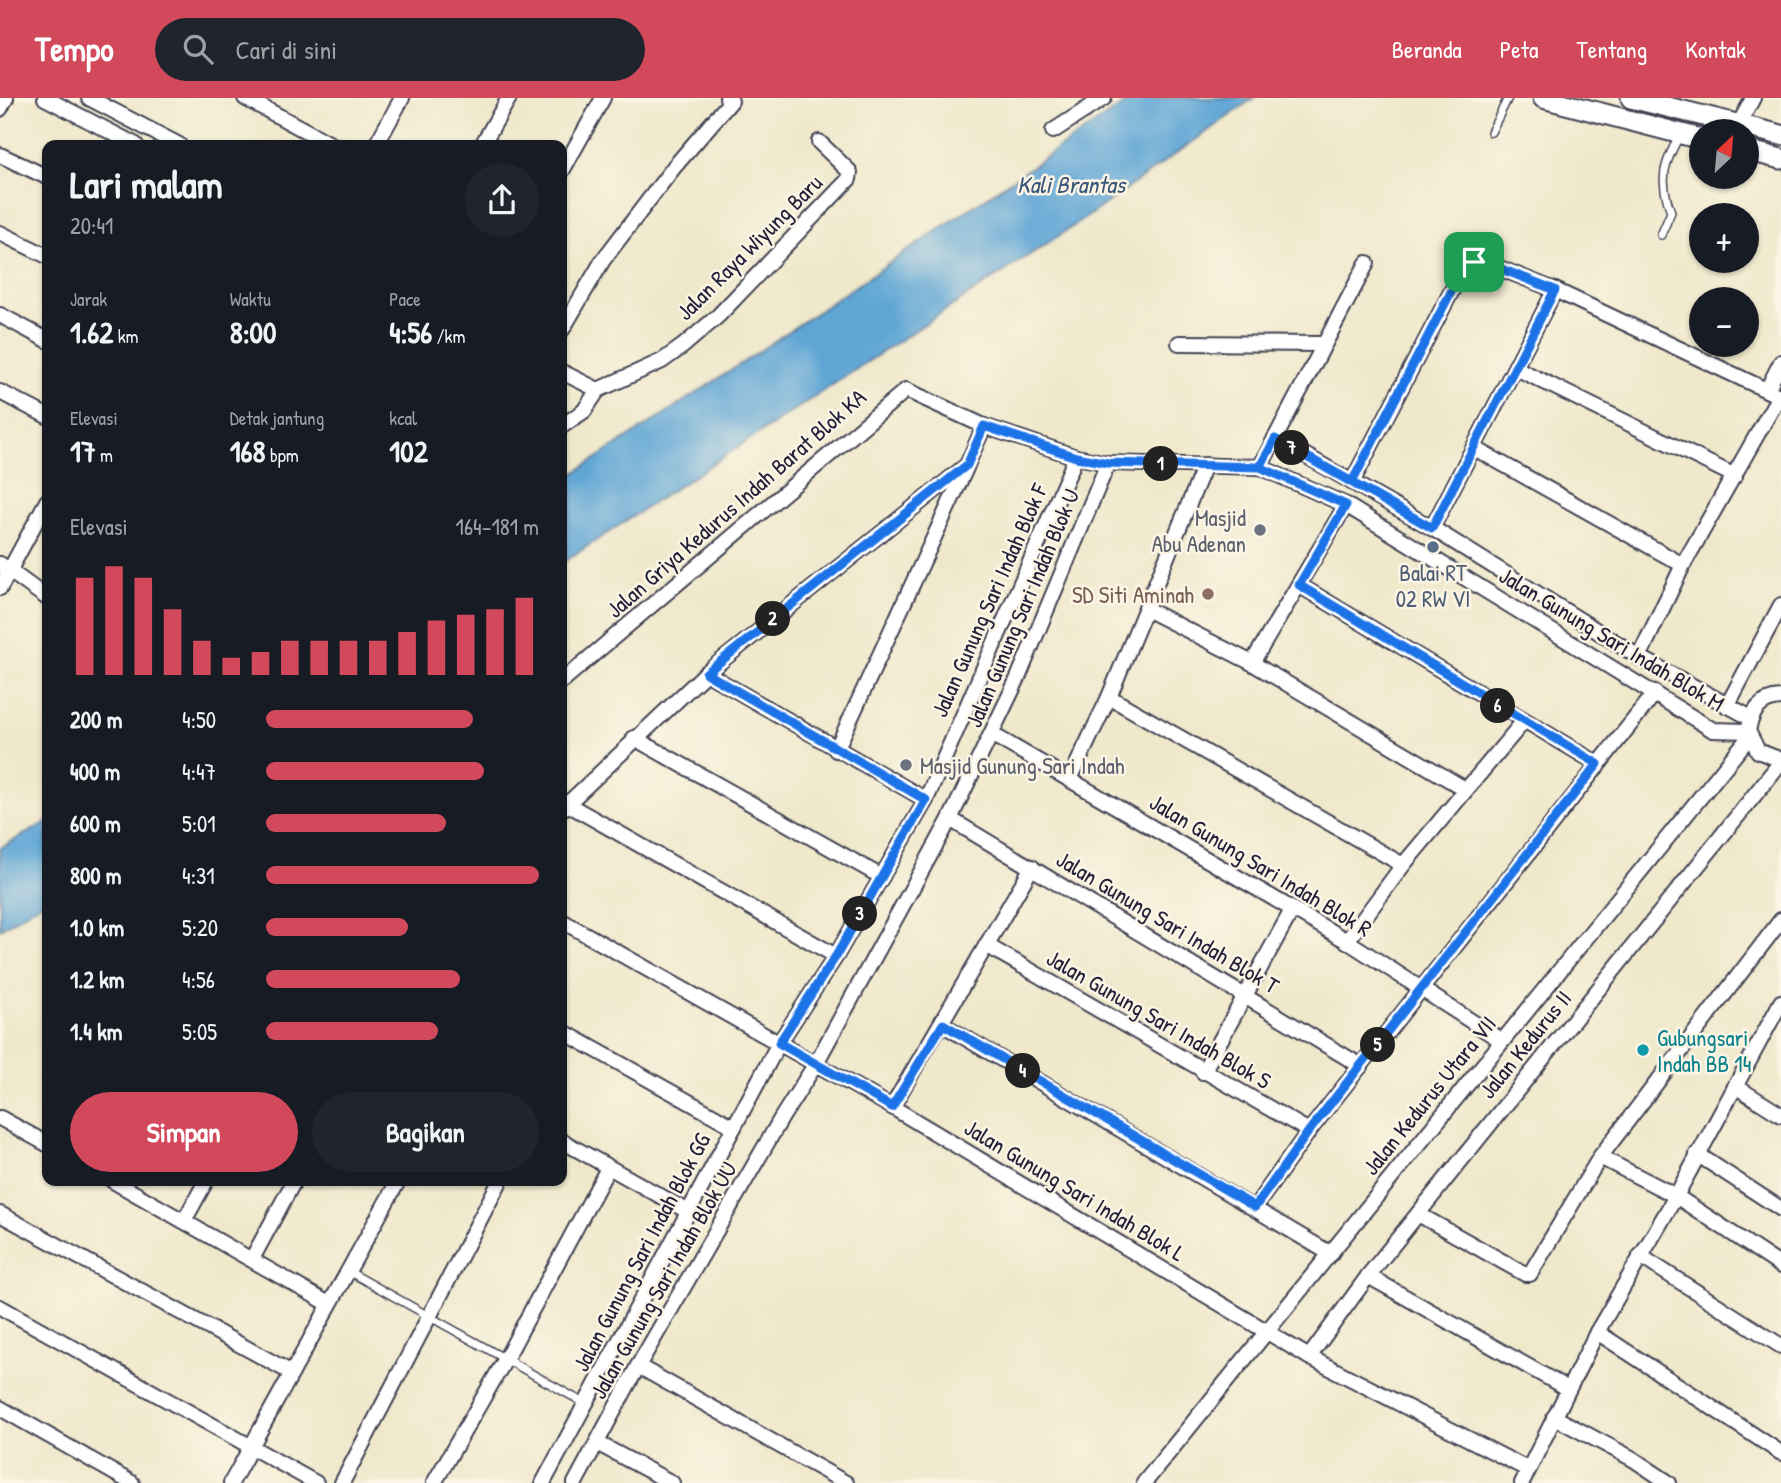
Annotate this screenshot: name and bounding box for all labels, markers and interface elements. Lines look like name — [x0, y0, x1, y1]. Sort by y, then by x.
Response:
search box — [155, 18, 645, 81]
text: Tempo — [35, 27, 113, 71]
icon: search — [179, 30, 217, 68]
text: Cari di sini — [235, 32, 337, 67]
text: Beranda — [1392, 33, 1462, 65]
text: Peta — [1500, 33, 1538, 65]
text: Tentang — [1576, 33, 1647, 65]
text: Kontak — [1685, 33, 1746, 65]
north arrow — [1689, 119, 1759, 189]
map controls — [1689, 119, 1759, 357]
text: Lari malam — [70, 158, 223, 210]
button: share — [465, 163, 539, 237]
street label: Jalan Raya Wiyung Baru — [669, 167, 829, 327]
water label: Kali Brantas — [1017, 168, 1128, 200]
button: + — [1689, 203, 1759, 273]
text: 20:41 — [70, 210, 113, 241]
pin — [1444, 232, 1504, 292]
icon: arrive — [1455, 243, 1493, 281]
text: Jarak — [70, 286, 107, 312]
text: Waktu — [230, 286, 271, 312]
text: Pace — [389, 286, 421, 312]
button: − — [1689, 287, 1759, 357]
text: 1.62 — [70, 312, 113, 352]
text: 8:00 — [230, 312, 277, 352]
text: 4:56 — [389, 312, 432, 352]
text: km — [113, 323, 139, 349]
text: /km — [432, 323, 465, 349]
street label: Jalan Griya Kedurus Indah Barat Blok KA — [600, 382, 872, 624]
text: Elevasi — [70, 405, 118, 431]
text: Detak jantung — [230, 405, 324, 431]
text: kcal — [389, 405, 417, 431]
pin: 7 — [1274, 430, 1310, 466]
text: 17 — [70, 431, 96, 471]
text: 168 — [230, 431, 266, 471]
text: 102 — [389, 431, 428, 471]
text: 7 — [1287, 434, 1296, 460]
text: m — [96, 442, 113, 468]
text: bpm — [266, 442, 299, 468]
pin: 1 — [1144, 446, 1178, 482]
text: 1 — [1157, 450, 1164, 476]
street label: Jalan Gunung Sari Indah Blok F — [924, 477, 1055, 722]
street label: Jalan Gunung Sari Indah Blok U — [958, 484, 1086, 732]
place label: Masjid Abu Adenan — [1152, 502, 1246, 559]
text: Elevasi — [70, 511, 128, 542]
text: 164–181 m — [456, 511, 539, 542]
marker: Masjid Abu Adenan — [1252, 522, 1268, 538]
marker: Balai RT 02 RW VI — [1425, 539, 1441, 555]
place label: Balai RT 02 RW VI — [1396, 557, 1470, 614]
street label: Jalan Gunung Sari Indah Blok M — [1494, 559, 1730, 719]
place label: SD Siti Aminah — [1072, 579, 1194, 610]
marker: SD Siti Aminah — [1200, 586, 1216, 602]
pin: 2 — [756, 602, 790, 636]
text: 2 — [768, 605, 777, 631]
pin: 6 — [1480, 688, 1516, 724]
text: 6 — [1494, 692, 1501, 718]
text: 200 m — [70, 704, 122, 735]
text: 4:50 — [182, 704, 216, 735]
place label: Masjid Gunung Sari Indah — [920, 750, 1125, 781]
text: 400 m — [70, 756, 120, 787]
text: 4:47 — [182, 756, 216, 787]
marker: Masjid Gunung Sari Indah — [898, 757, 914, 773]
street label: Jalan Gunung Sari Indah Blok R — [1144, 786, 1378, 944]
text: 600 m — [70, 808, 121, 839]
text: 5:01 — [182, 808, 216, 839]
street label: Jalan Gunung Sari Indah Blok T — [1051, 843, 1285, 1001]
text: 800 m — [70, 860, 122, 891]
text: 4:31 — [182, 860, 215, 891]
pin: 3 — [842, 896, 878, 932]
text: 3 — [855, 900, 864, 926]
text: 1.0 km — [70, 912, 124, 943]
text: 5:20 — [182, 912, 218, 943]
street label: Jalan Gunung Sari Indah Blok S — [1041, 942, 1277, 1096]
text: 1.2 km — [70, 964, 125, 995]
text: 4:56 — [182, 964, 215, 995]
street label: Jalan Kedurus II — [1472, 983, 1578, 1105]
street label: Jalan Kedurus Utara VII — [1355, 1009, 1503, 1181]
text: 1.4 km — [70, 1016, 122, 1047]
text: 5:05 — [182, 1016, 217, 1047]
place label: Gubungsari Indah BB 14 — [1657, 1022, 1751, 1079]
pin: 5 — [1360, 1028, 1396, 1062]
text: 5 — [1373, 1031, 1382, 1057]
marker: Gubungsari Indah BB 14 — [1635, 1042, 1651, 1058]
pin: 4 — [1006, 1054, 1040, 1088]
text: 4 — [1019, 1057, 1026, 1083]
button: Simpan — [70, 1092, 298, 1172]
button: Bagikan — [312, 1092, 539, 1172]
street label: Jalan Gunung Sari Indah Blok L — [959, 1112, 1191, 1268]
street label: Jalan Gunung Sari Indah Blok GG — [565, 1127, 717, 1377]
street label: Jalan Gunung Sari Indah Blok UU — [582, 1156, 744, 1404]

